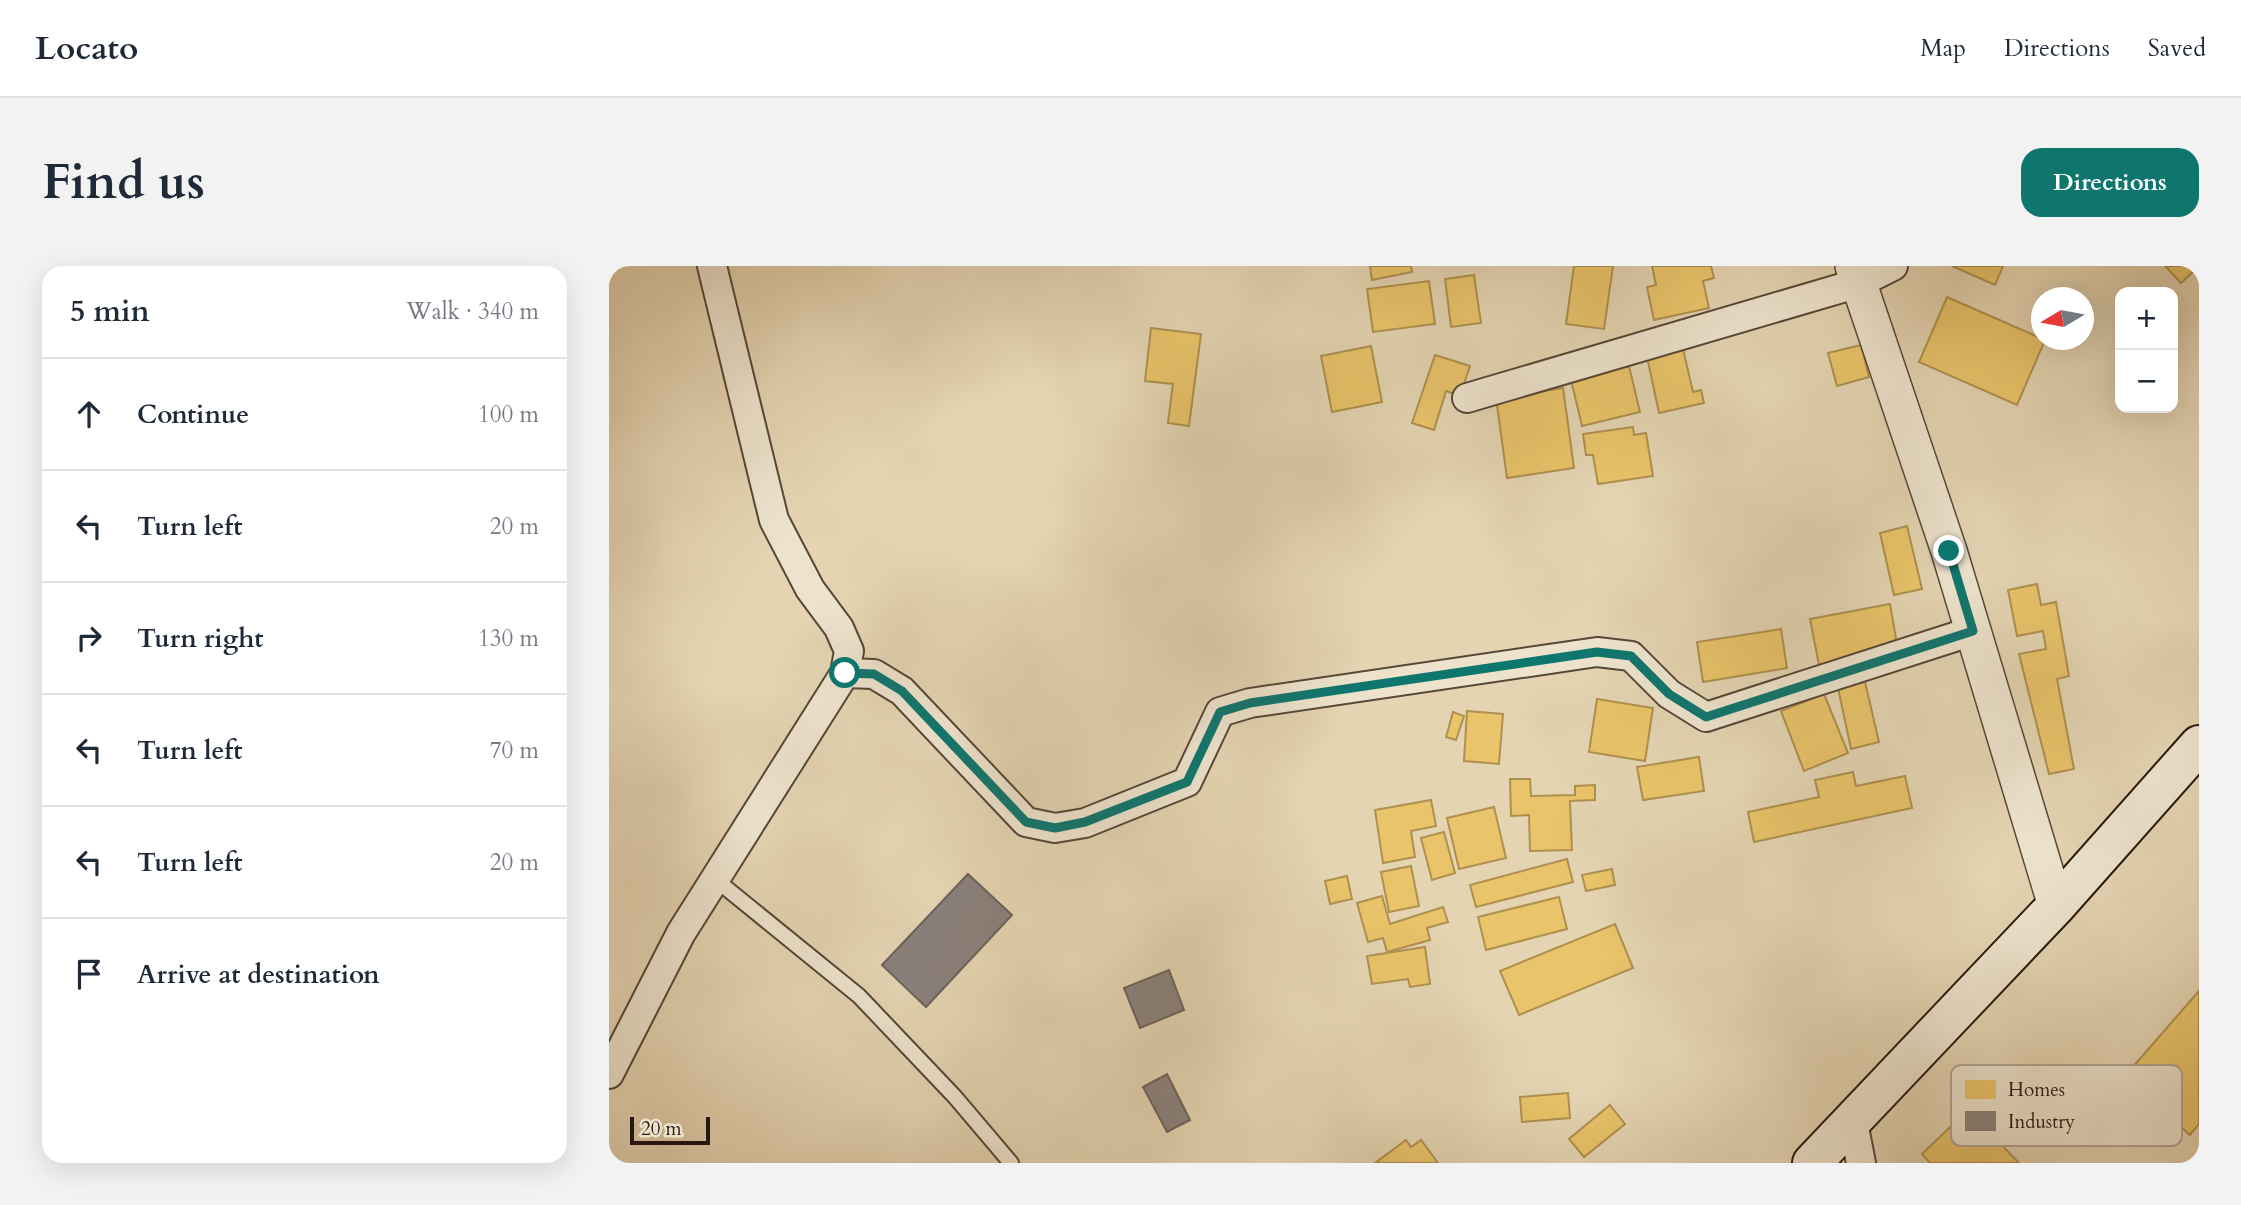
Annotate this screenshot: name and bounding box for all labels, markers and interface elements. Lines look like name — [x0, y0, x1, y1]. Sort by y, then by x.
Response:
text: Locato — [35, 26, 138, 71]
text: Map — [1920, 32, 1966, 65]
text: Directions — [2004, 32, 2110, 65]
text: Saved — [2148, 32, 2206, 65]
button: Directions — [2021, 148, 2199, 217]
text: Find us — [42, 149, 205, 216]
north arrow — [2031, 287, 2094, 350]
map controls — [2115, 287, 2178, 413]
button: + — [2115, 287, 2178, 350]
text: 5 min — [70, 291, 150, 332]
text: Walk · 340 m — [406, 296, 539, 327]
button: − — [2115, 350, 2178, 413]
icon: ahead — [70, 395, 108, 433]
text: Continue — [137, 397, 249, 432]
text: 100 m — [478, 399, 539, 430]
icon: left — [70, 507, 108, 545]
text: Turn left — [137, 509, 242, 544]
text: 20 m — [490, 511, 539, 542]
route end — [1933, 535, 1964, 566]
icon: right — [70, 619, 108, 657]
text: Turn right — [137, 621, 264, 656]
text: 130 m — [478, 623, 539, 654]
route start — [829, 657, 860, 688]
icon: left — [70, 731, 108, 769]
text: Turn left — [137, 733, 242, 768]
text: 70 m — [490, 735, 539, 766]
icon: left — [70, 843, 108, 881]
text: Turn left — [137, 845, 242, 880]
text: 20 m — [490, 847, 539, 878]
icon: arrive — [70, 955, 108, 993]
text: Arrive at destination — [137, 957, 380, 992]
legend — [1951, 1065, 2182, 1146]
text: Homes — [2008, 1077, 2065, 1103]
text: Industry — [2008, 1109, 2075, 1135]
scale bar — [630, 1114, 711, 1146]
text: 20 m — [641, 1116, 682, 1142]

